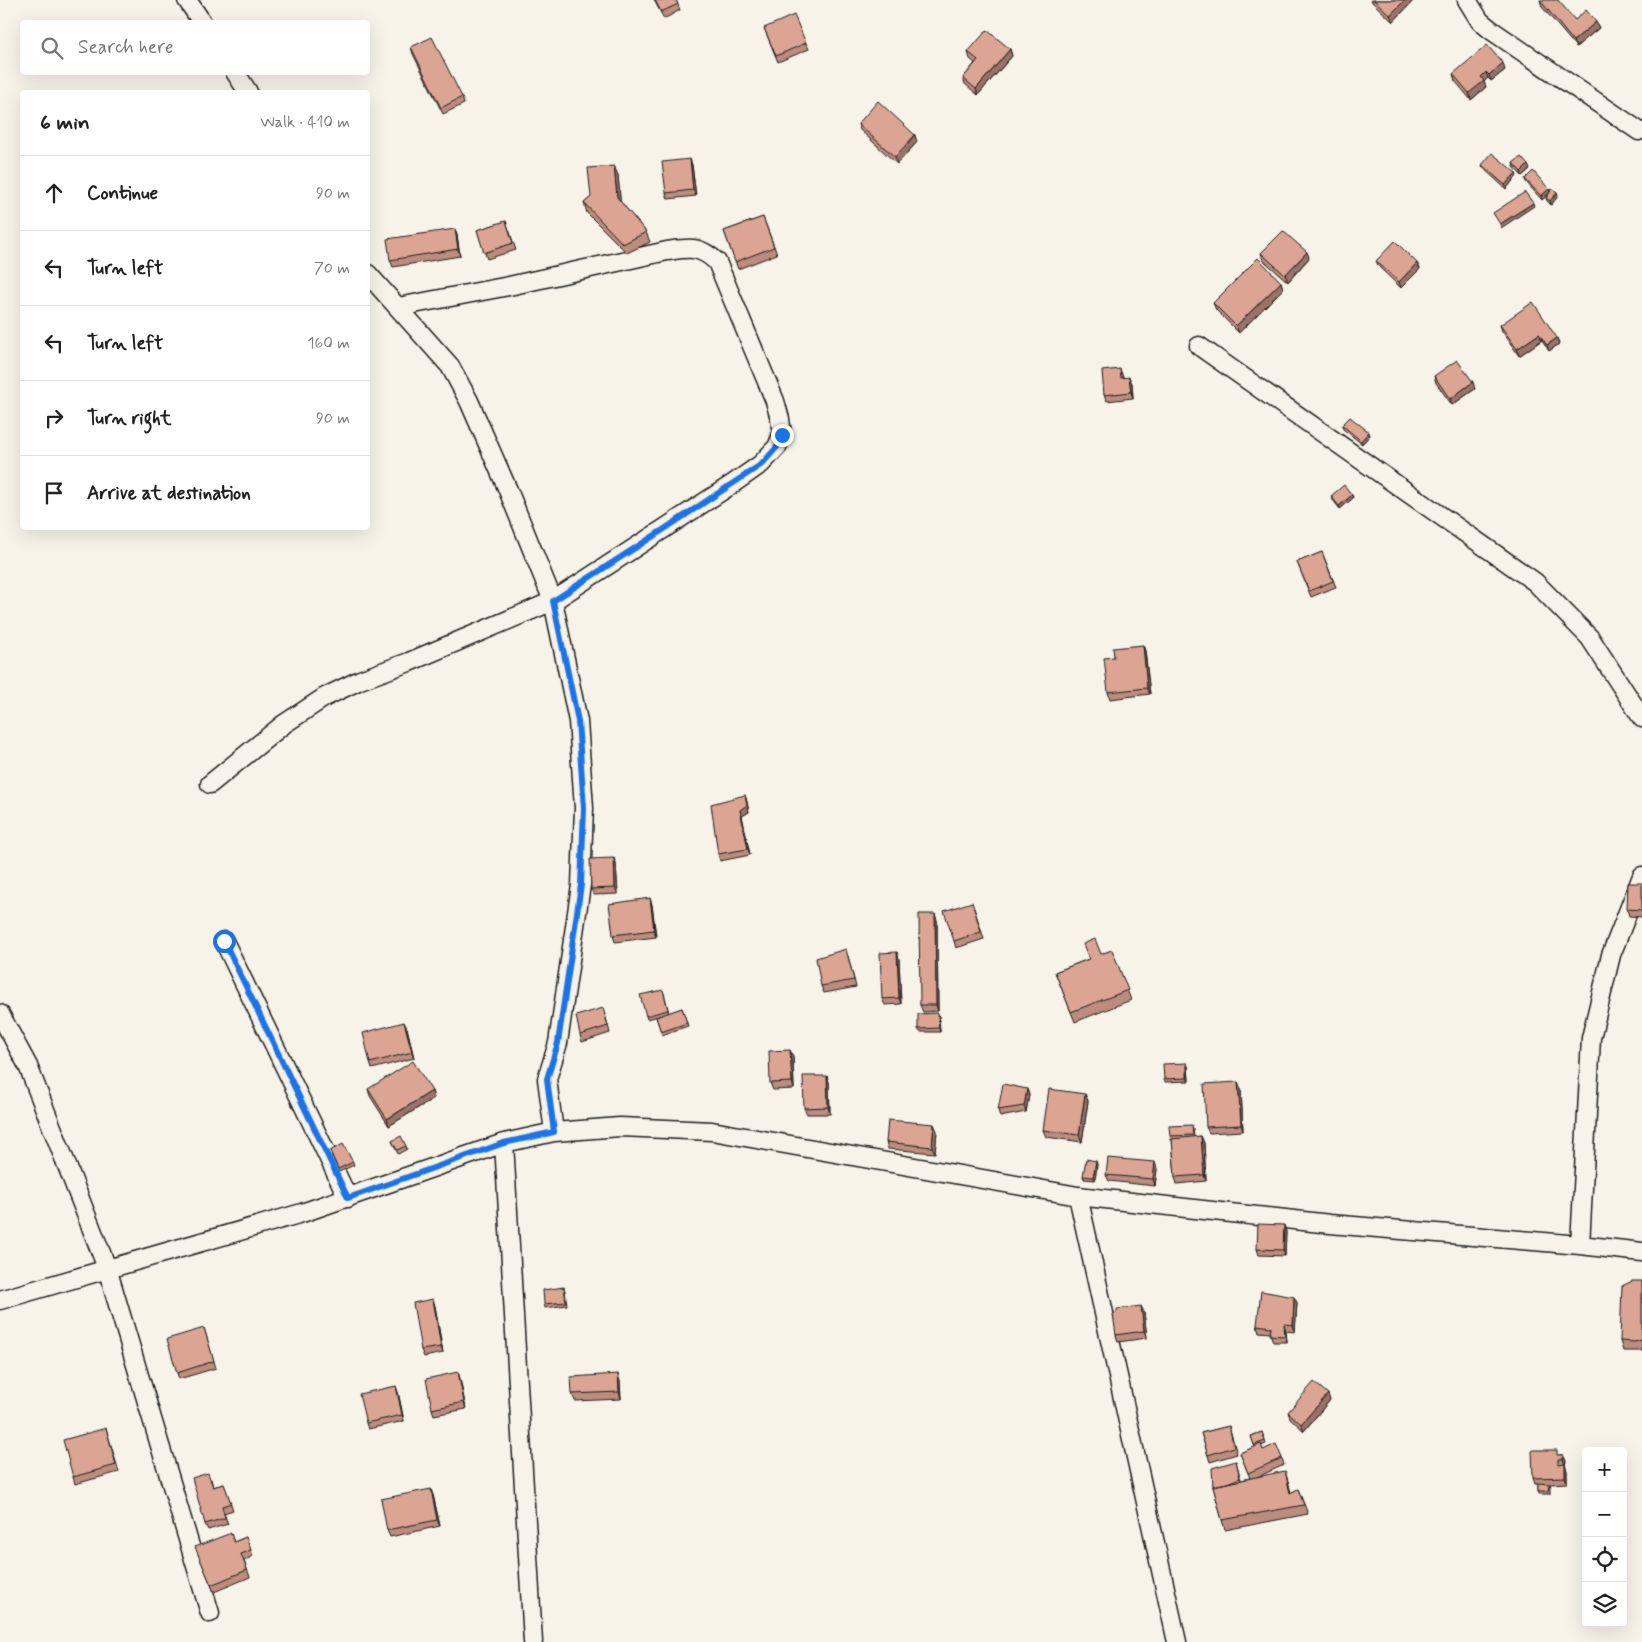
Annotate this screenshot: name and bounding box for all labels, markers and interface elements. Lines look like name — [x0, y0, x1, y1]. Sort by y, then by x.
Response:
search box — [20, 20, 370, 75]
icon: search — [38, 34, 66, 62]
text: Search here — [78, 35, 174, 60]
text: 6 min — [40, 109, 90, 137]
text: Walk · 410 m — [260, 112, 350, 133]
icon: ahead — [40, 179, 68, 207]
text: Continue — [87, 181, 158, 206]
text: 90 m — [316, 183, 350, 204]
icon: left — [40, 254, 68, 282]
text: Turn left — [87, 256, 163, 281]
text: 70 m — [314, 258, 350, 279]
icon: left — [40, 329, 68, 357]
text: Turn left — [87, 331, 163, 356]
text: 160 m — [307, 333, 350, 354]
icon: right — [40, 404, 68, 432]
text: Turn right — [87, 406, 171, 431]
text: 90 m — [316, 408, 350, 429]
route end — [771, 424, 794, 447]
icon: arrive — [40, 479, 68, 507]
text: Arrive at destination — [87, 481, 251, 506]
route start — [213, 930, 236, 953]
map controls — [1582, 1447, 1627, 1627]
button: + — [1582, 1447, 1627, 1492]
button: − — [1582, 1492, 1627, 1537]
button: locate — [1582, 1537, 1627, 1582]
button: layers — [1582, 1582, 1627, 1627]

